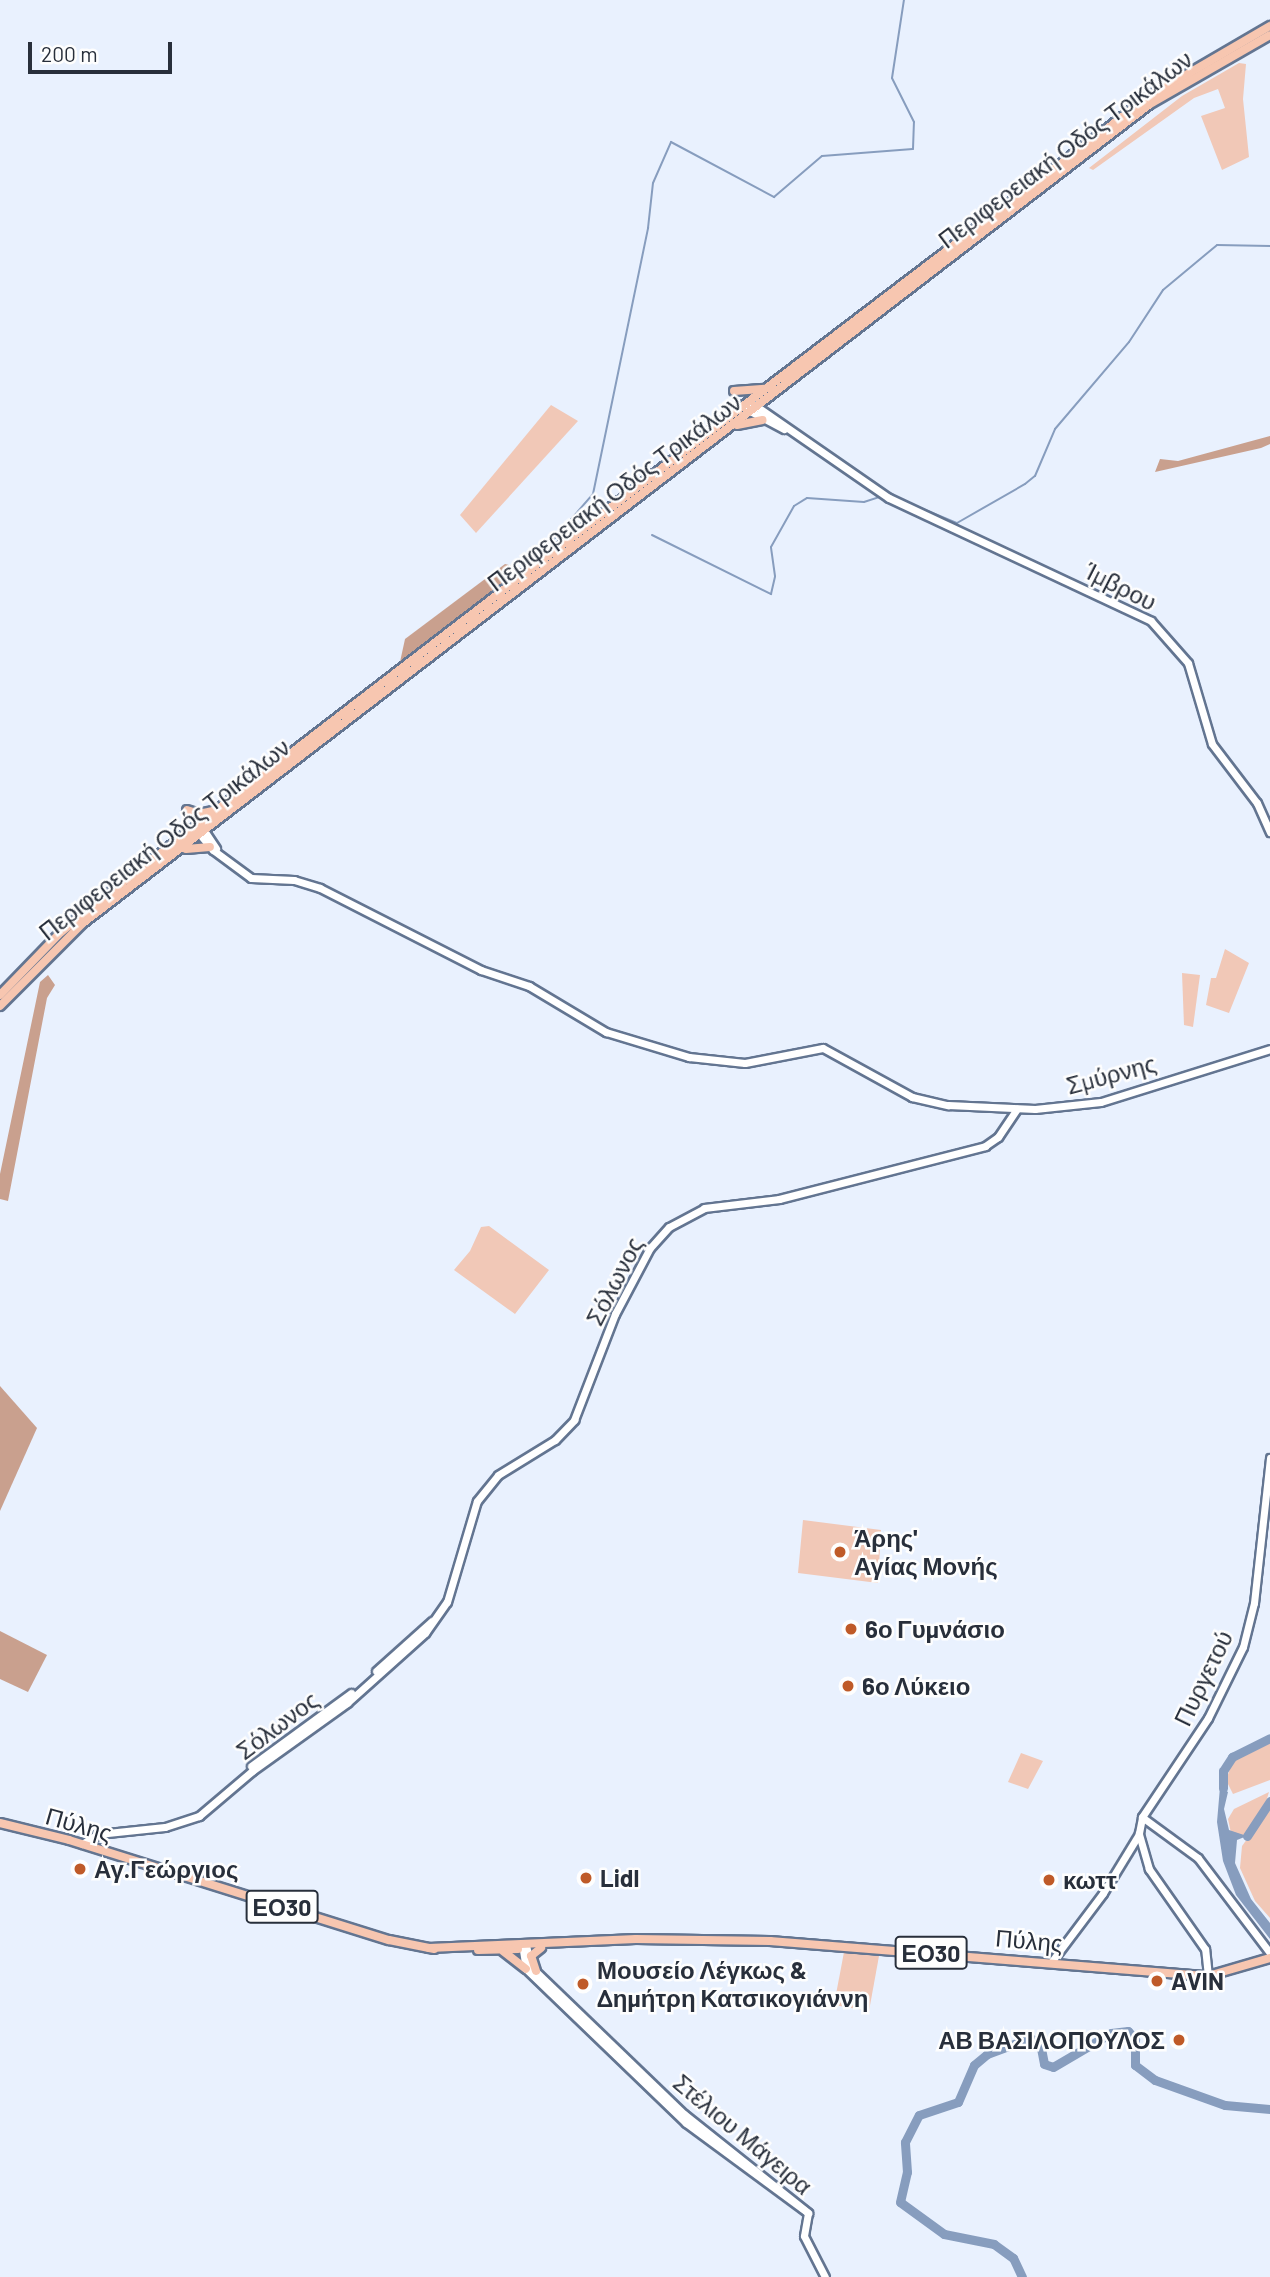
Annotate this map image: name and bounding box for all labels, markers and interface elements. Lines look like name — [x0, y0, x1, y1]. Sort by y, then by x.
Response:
scale bar — [32, 28, 175, 72]
text: 200 m — [41, 41, 98, 66]
street label: Περιφερειακή Οδός Τρικάλων — [932, 44, 1198, 254]
street label: Περιφερειακή Οδός Τρικάλων — [481, 387, 747, 597]
street label: Ίμβρου — [1080, 556, 1162, 616]
street label: Περιφερειακή Οδός Τρικάλων — [33, 732, 295, 946]
street label: Σμύρνης — [1063, 1048, 1159, 1100]
street label: Σόλωνος — [580, 1232, 648, 1330]
place label: Άρης' Αγίας Μονής — [854, 1524, 998, 1580]
marker: Άρης' Αγίας Μονής — [832, 1544, 848, 1560]
place label: 6ο Γυμνάσιο — [865, 1615, 1005, 1643]
marker: 6ο Γυμνάσιο — [843, 1621, 859, 1637]
street label: Πυργετού — [1168, 1626, 1238, 1730]
place label: 6ο Λύκειο — [862, 1672, 970, 1700]
marker: 6ο Λύκειο — [840, 1678, 856, 1694]
street label: Σόλωνος — [230, 1685, 324, 1765]
street label: Πύλης — [43, 1801, 115, 1847]
place label: Αγ.Γεώργιος — [94, 1855, 238, 1883]
marker: Αγ.Γεώργιος — [72, 1861, 88, 1877]
place label: Lidl — [600, 1864, 639, 1892]
place label: κωττ — [1063, 1866, 1117, 1894]
marker: Lidl — [578, 1870, 594, 1886]
marker: κωττ — [1041, 1872, 1057, 1888]
road number: ΕΟ30 — [245, 1888, 319, 1926]
street label: Πύλης — [994, 1923, 1064, 1957]
road number: ΕΟ30 — [894, 1934, 968, 1972]
place label: Μουσείο Λέγκως & Δημήτρη Κατσικογιάννη — [597, 1956, 868, 2012]
place label: AVIN — [1171, 1967, 1224, 1995]
marker: AVIN — [1149, 1973, 1165, 1989]
marker: Μουσείο Λέγκως & Δημήτρη Κατσικογιάννη — [575, 1976, 591, 1992]
place label: ΑΒ ΒΑΣΙΛΟΠΟΥΛΟΣ — [938, 2026, 1165, 2054]
marker: ΑΒ ΒΑΣΙΛΟΠΟΥΛΟΣ — [1171, 2032, 1187, 2048]
street label: Στέλιου Μάγειρα — [668, 2068, 818, 2200]

